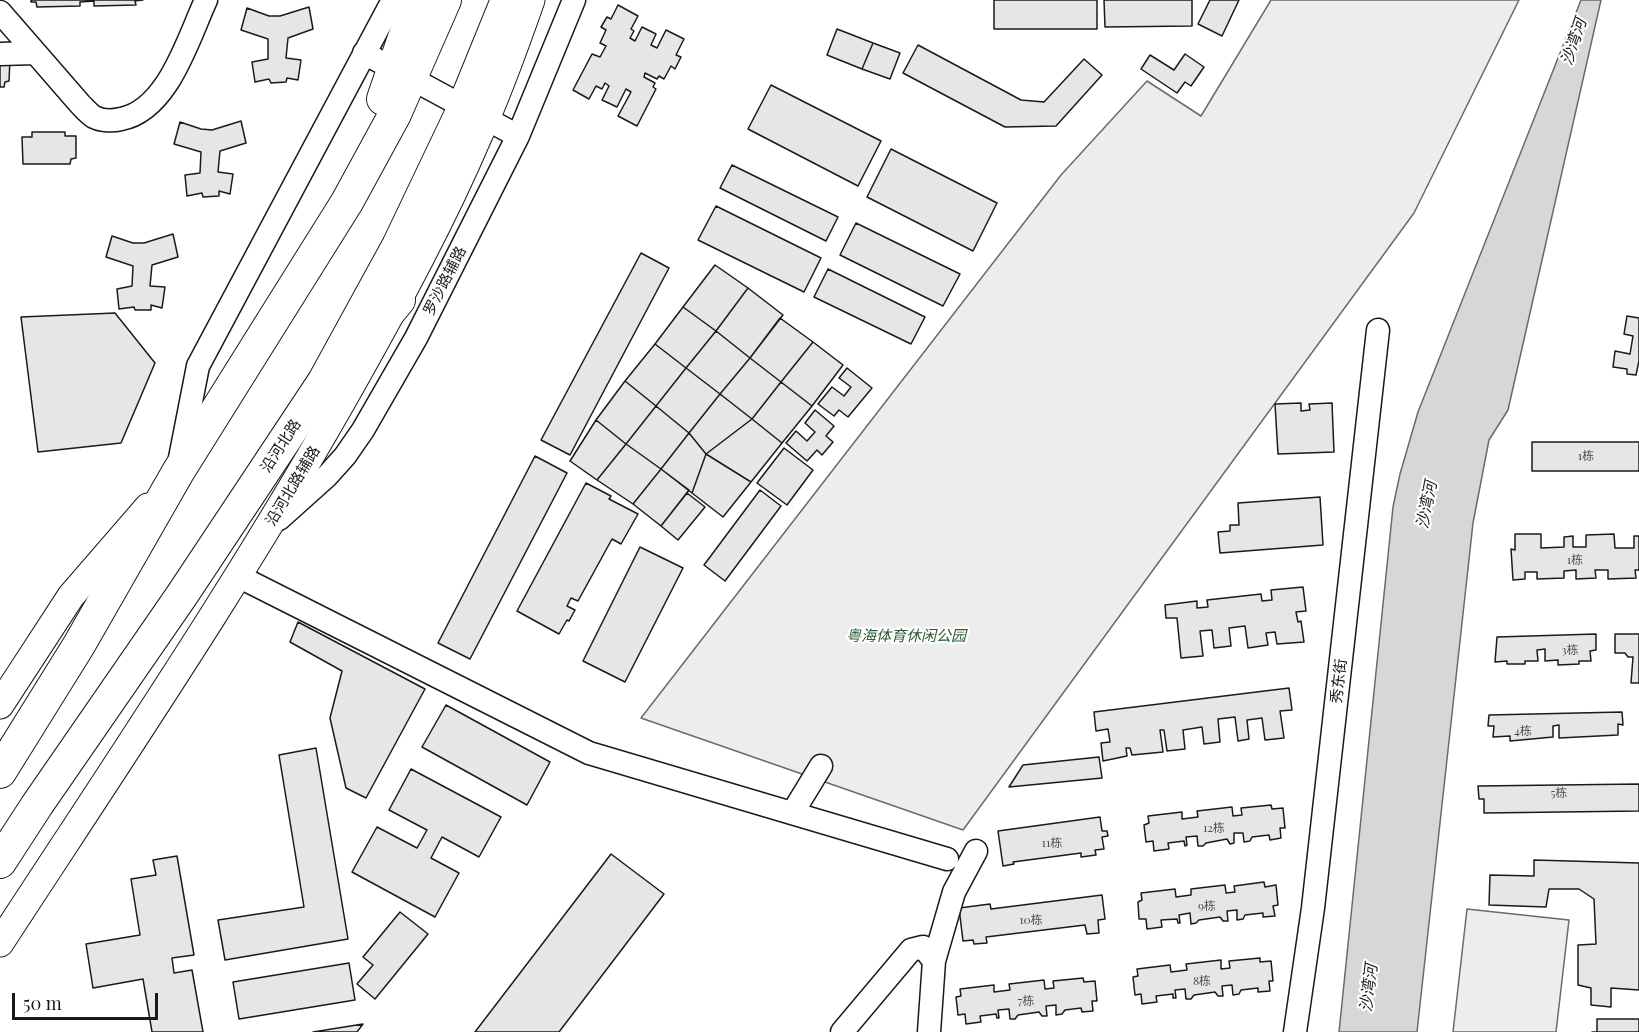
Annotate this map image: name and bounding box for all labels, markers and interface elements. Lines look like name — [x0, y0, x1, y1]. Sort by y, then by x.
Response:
water label: 沙湾河 — [1557, 16, 1591, 68]
street label: 罗沙路辅路 — [420, 244, 470, 318]
street label: 沿河北路 — [257, 416, 305, 476]
street label: 沿河北路辅路 — [262, 443, 324, 529]
house number: 1栋 — [1578, 449, 1594, 463]
water label: 沙湾河 — [1413, 480, 1441, 530]
house number: 1栋 — [1567, 553, 1583, 567]
park label: 粤海体育休闲公园 — [846, 627, 966, 645]
house number: 3栋 — [1561, 643, 1579, 657]
street label: 秀东街 — [1327, 658, 1351, 704]
house number: 4栋 — [1514, 724, 1532, 738]
house number: 5栋 — [1551, 786, 1567, 800]
house number: 12栋 — [1203, 821, 1225, 835]
house number: 11栋 — [1042, 836, 1062, 850]
house number: 9栋 — [1198, 899, 1216, 913]
house number: 10栋 — [1019, 913, 1043, 927]
water label: 沙湾河 — [1357, 963, 1381, 1013]
house number: 8栋 — [1193, 974, 1211, 988]
scale bar — [15, 981, 160, 1019]
text: 50 m — [23, 991, 62, 1015]
house number: 7栋 — [1018, 994, 1034, 1008]

